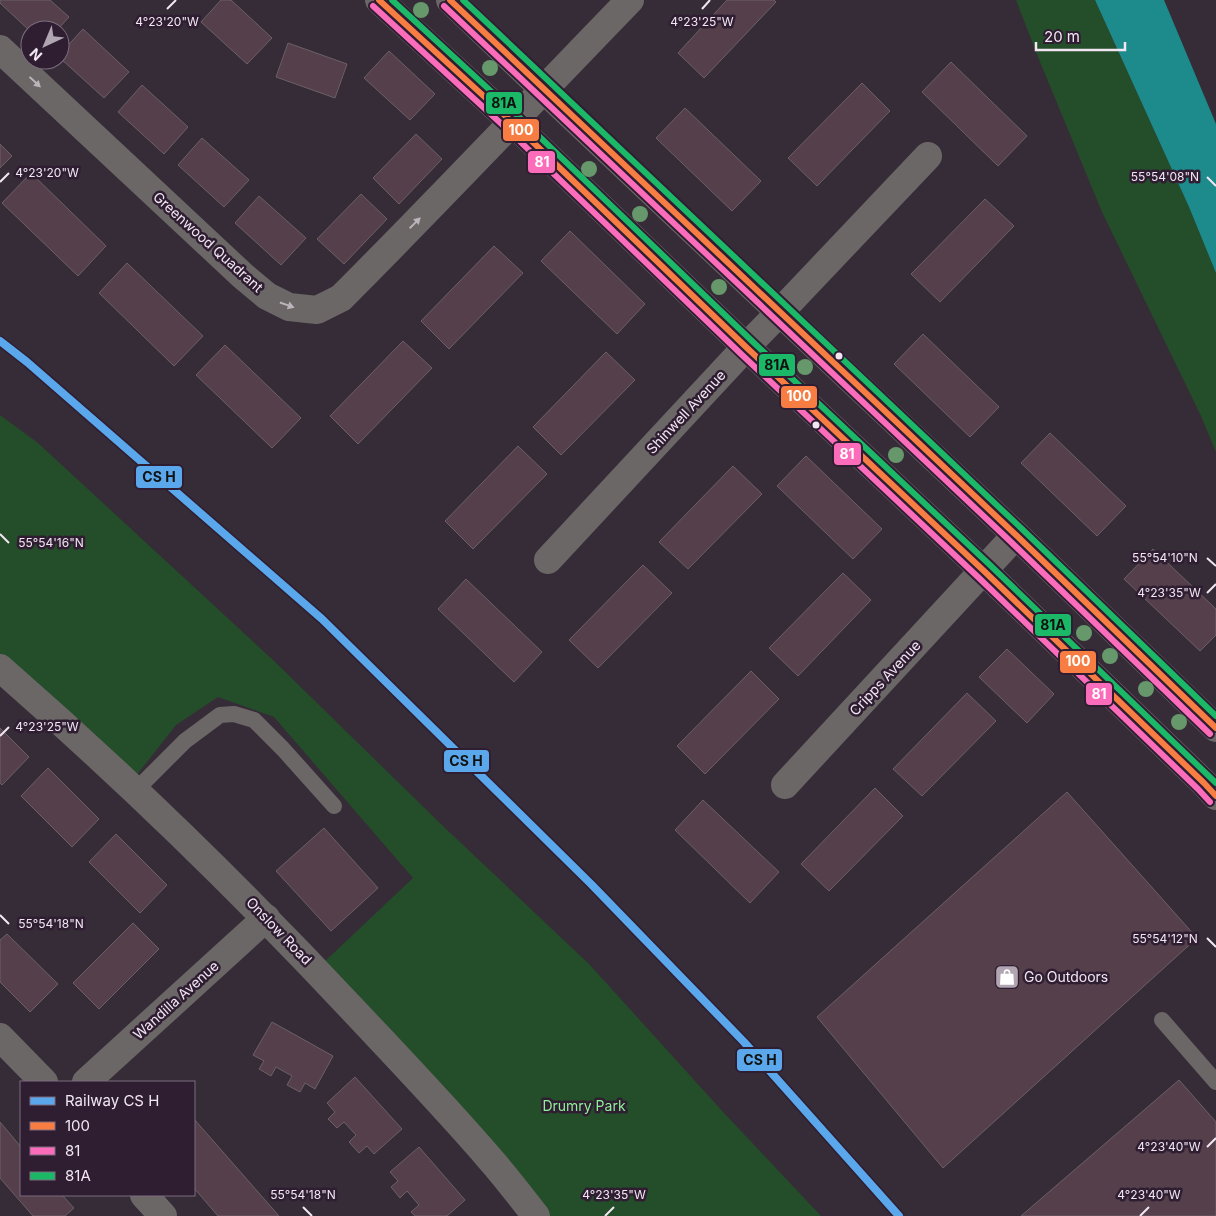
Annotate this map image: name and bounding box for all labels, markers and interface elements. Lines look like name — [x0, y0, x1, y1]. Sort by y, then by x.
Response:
text: 4°23'20"W — [135, 14, 199, 29]
text: 4°23'25"W — [670, 14, 734, 29]
north arrow — [20, 20, 70, 70]
scale bar — [1036, 20, 1125, 52]
text: 20 m — [1044, 27, 1080, 46]
text: N — [26, 45, 45, 65]
one-way arrow — [29, 76, 41, 88]
line badge: 81A — [485, 91, 523, 115]
text: 81A — [491, 94, 517, 111]
line badge: 100 — [502, 118, 540, 142]
text: 100 — [509, 121, 533, 138]
line badge: 81 — [527, 150, 556, 174]
text: 81 — [534, 153, 550, 170]
text: 4°23'20"W — [15, 165, 79, 180]
text: 55°54'08"N — [1131, 169, 1199, 184]
street label: Greenwood Quadrant — [150, 188, 267, 296]
one-way arrow — [409, 218, 421, 230]
one-way arrow — [280, 301, 295, 309]
unlabelled marker — [834, 351, 844, 361]
line badge: 81A — [758, 353, 796, 377]
text: 81A — [764, 356, 790, 373]
street label: Shinwell Avenue — [643, 366, 729, 457]
line badge: 100 — [780, 385, 818, 409]
text: 100 — [787, 387, 811, 404]
unlabelled marker — [811, 420, 821, 430]
line badge: 81 — [833, 442, 862, 466]
text: 81 — [839, 445, 855, 462]
line badge: CS H — [135, 465, 183, 489]
text: CS H — [142, 468, 176, 485]
text: 55°54'16"N — [18, 535, 84, 550]
text: 55°54'10"N — [1132, 550, 1198, 565]
text: 4°23'35"W — [1137, 585, 1201, 600]
line badge: 81A — [1034, 613, 1072, 637]
text: 81A — [1040, 616, 1066, 633]
street label: Cripps Avenue — [845, 636, 924, 719]
line badge: 100 — [1059, 650, 1097, 674]
text: 100 — [1066, 652, 1090, 669]
line badge: 81 — [1085, 682, 1113, 706]
text: 81 — [1091, 685, 1107, 702]
text: 4°23'25"W — [15, 719, 79, 734]
line badge: CS H — [443, 749, 490, 773]
text: CS H — [449, 752, 483, 769]
street label: Onslow Road — [243, 893, 316, 968]
text: 55°54'18"N — [18, 916, 84, 931]
text: 55°54'12"N — [1132, 931, 1198, 946]
street label: Wandilla Avenue — [129, 957, 222, 1042]
shop icon: Go Outdoors — [994, 964, 1020, 990]
place label: Go Outdoors — [1024, 968, 1108, 985]
line badge: CS H — [736, 1048, 783, 1072]
text: CS H — [743, 1051, 777, 1068]
legend — [20, 1081, 195, 1196]
text: Railway CS H — [65, 1091, 159, 1110]
park label: Drumry Park — [542, 1097, 626, 1114]
text: 100 — [65, 1116, 90, 1135]
text: 4°23'40"W — [1137, 1139, 1201, 1154]
text: 81 — [65, 1141, 80, 1160]
text: 81A — [65, 1166, 91, 1185]
text: 55°54'18"N — [270, 1187, 336, 1202]
text: 4°23'35"W — [582, 1187, 646, 1202]
text: 4°23'40"W — [1117, 1187, 1181, 1202]

